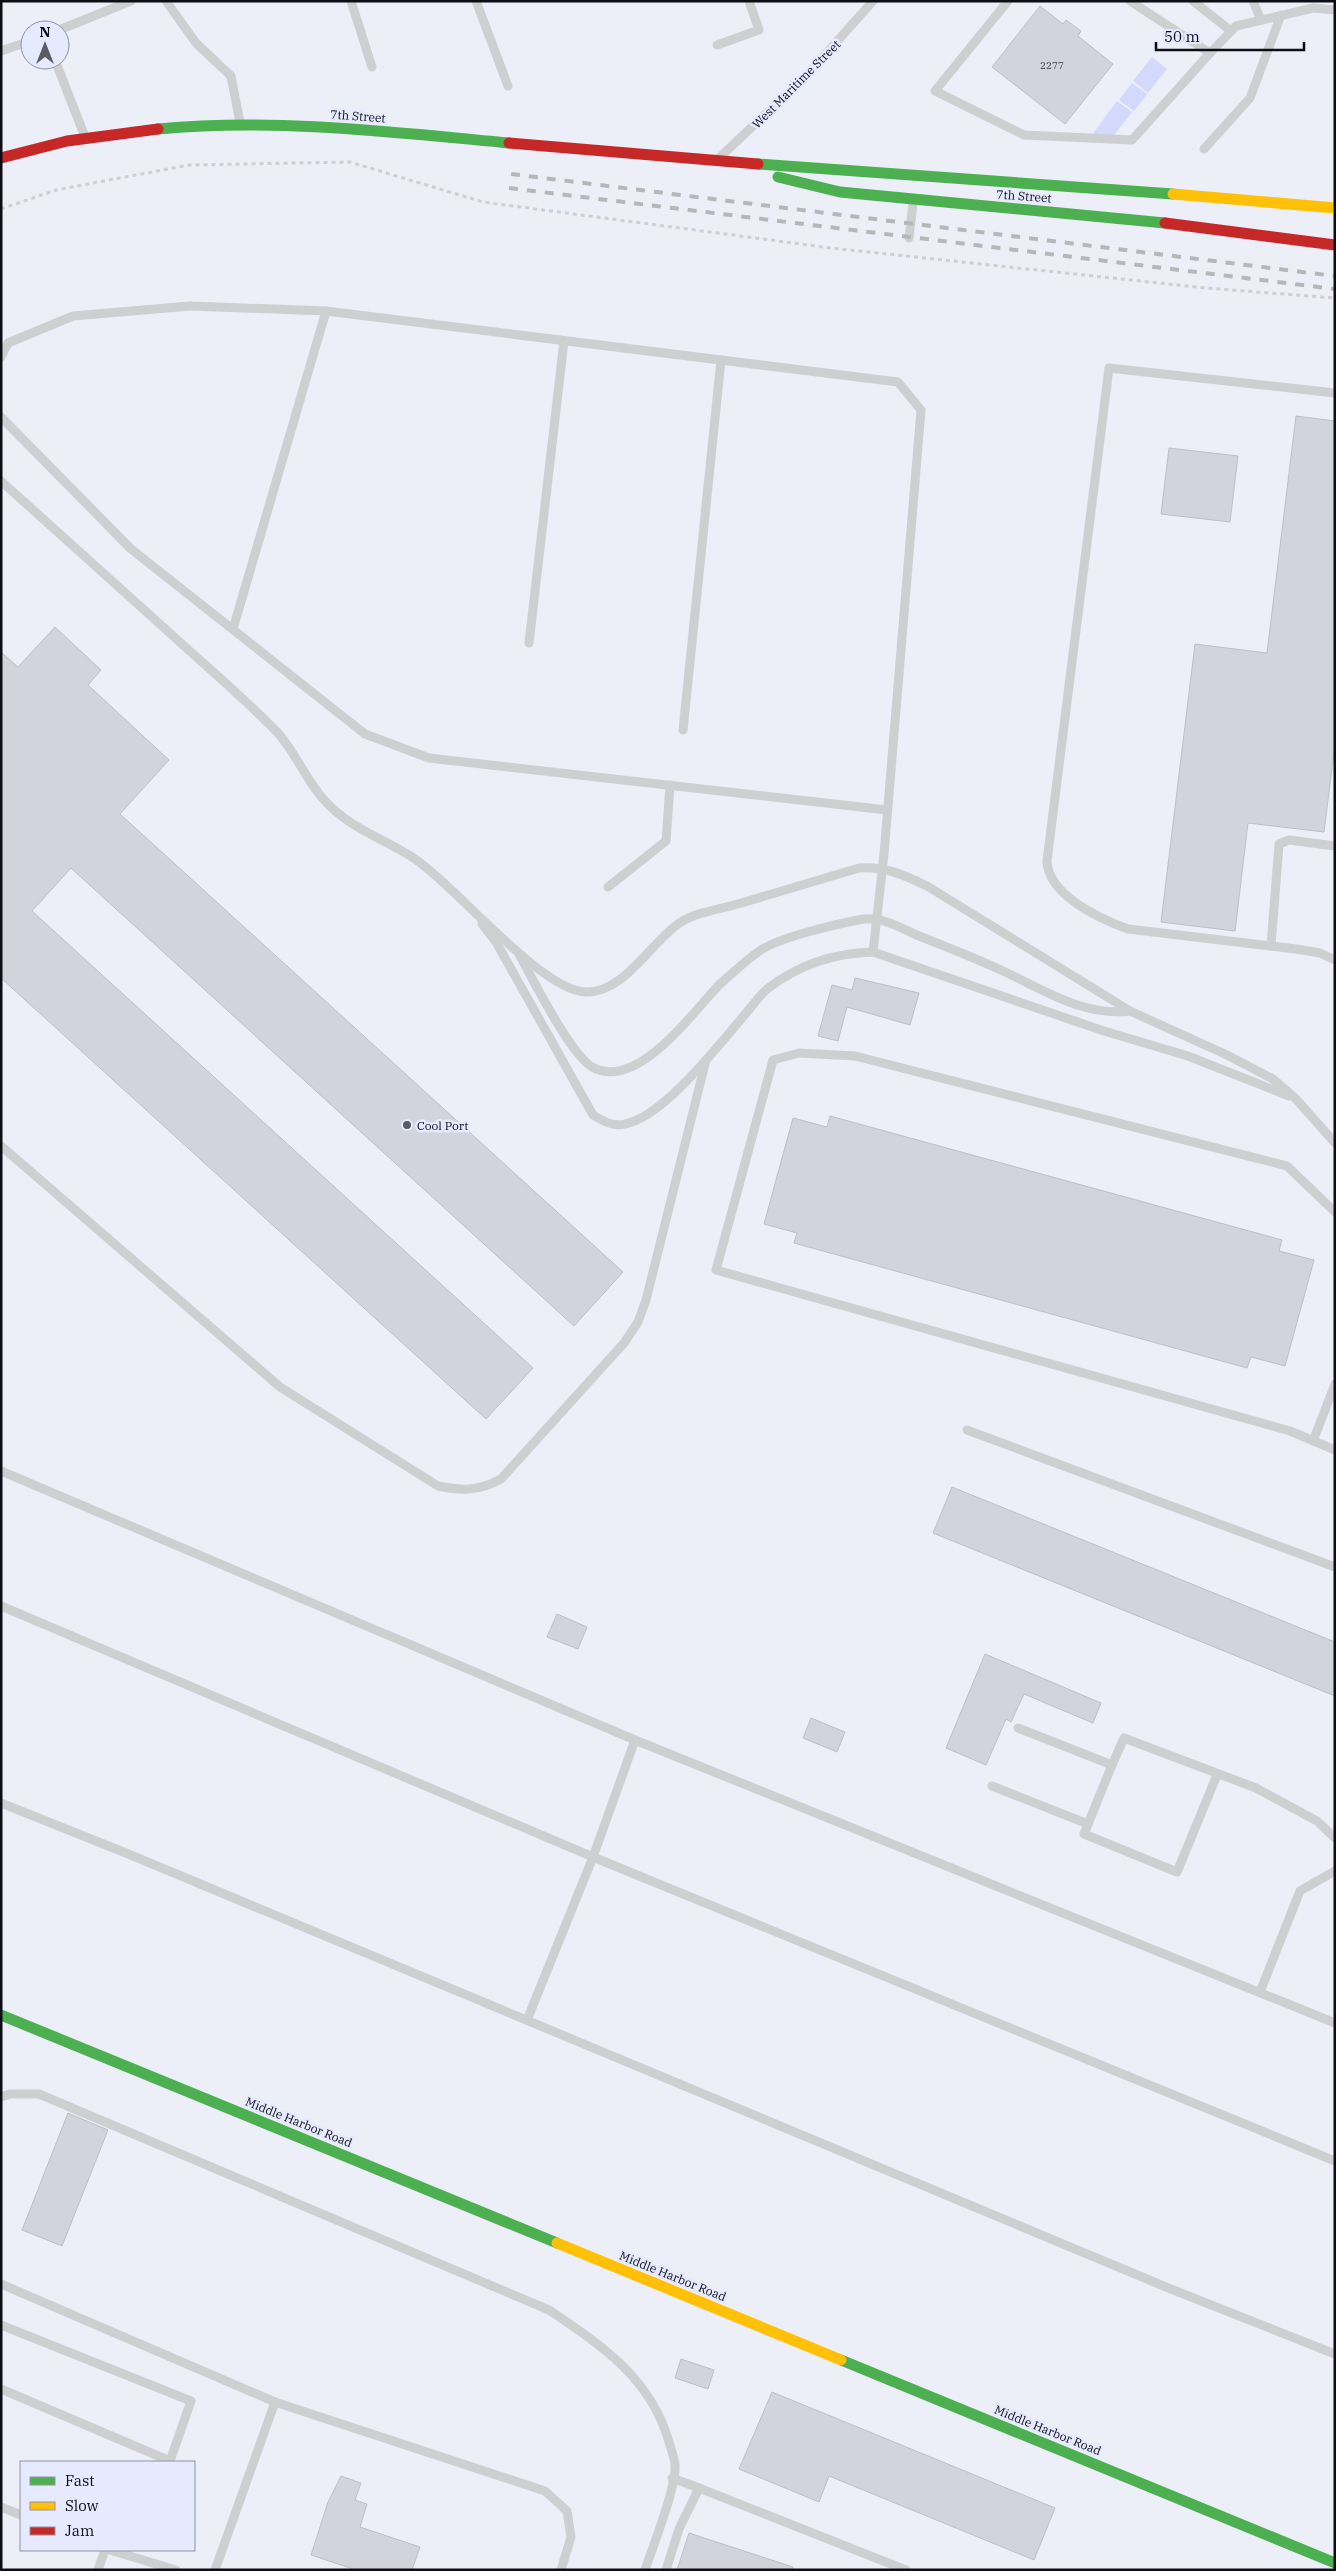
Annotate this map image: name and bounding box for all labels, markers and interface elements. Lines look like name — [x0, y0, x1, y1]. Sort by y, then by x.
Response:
north arrow — [20, 20, 70, 70]
scale bar — [1156, 20, 1304, 52]
text: N — [39, 23, 51, 41]
text: 50 m — [1164, 27, 1200, 46]
street label: West Maritime Street — [749, 37, 843, 131]
house number: 2277 — [1040, 59, 1064, 72]
street label: 7th Street — [330, 107, 386, 125]
street label: 7th Street — [996, 187, 1052, 205]
place label: Cool Port — [417, 1118, 468, 1133]
marker: Cool Port — [401, 1119, 413, 1131]
street label: Middle Harbor Road — [243, 2094, 355, 2150]
street label: Middle Harbor Road — [617, 2248, 729, 2304]
street label: Middle Harbor Road — [992, 2402, 1104, 2458]
legend — [20, 2461, 195, 2551]
text: Fast — [65, 2471, 95, 2490]
text: Slow — [65, 2496, 99, 2515]
text: Jam — [65, 2521, 94, 2540]

